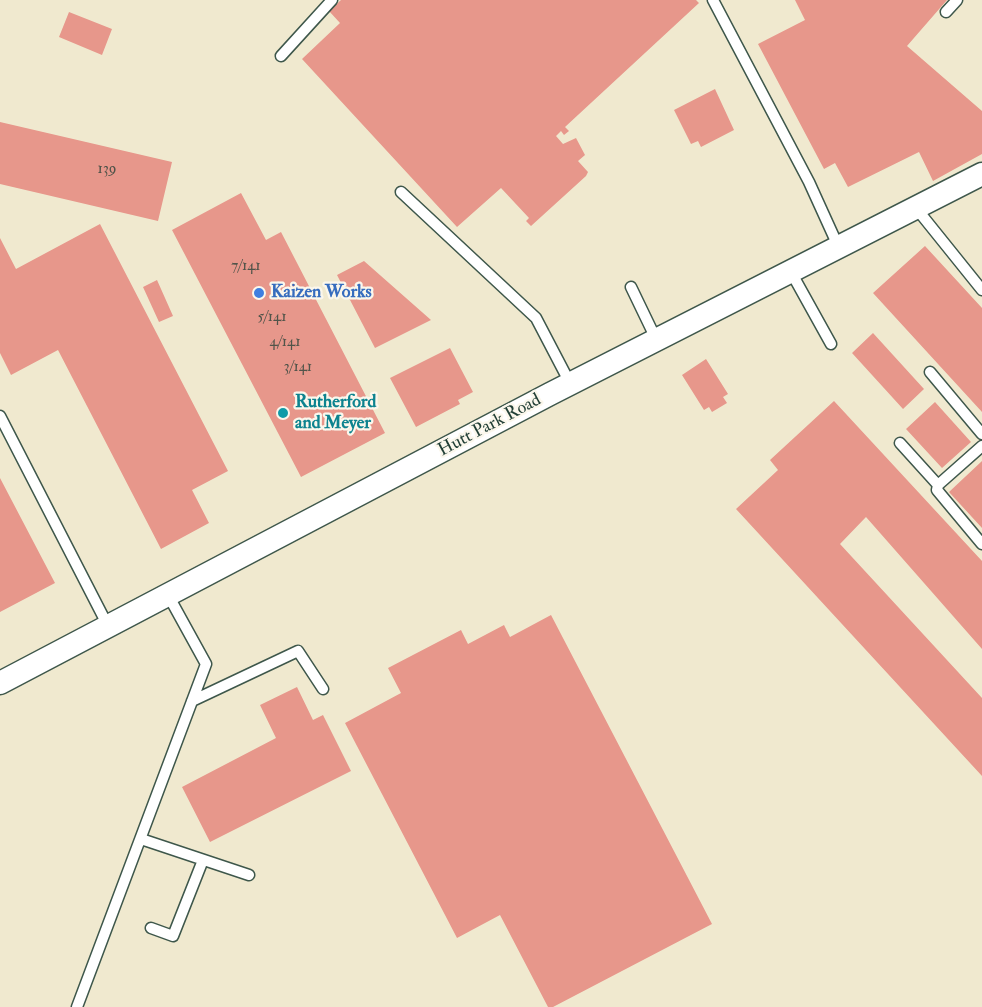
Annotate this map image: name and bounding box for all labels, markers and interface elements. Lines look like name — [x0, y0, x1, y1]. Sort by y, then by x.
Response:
house number: 139 — [98, 161, 116, 179]
house number: 7/141 — [231, 258, 261, 276]
place label: Kaizen Works — [271, 282, 372, 304]
marker: Kaizen Works — [252, 286, 266, 300]
house number: 5/141 — [257, 309, 287, 327]
house number: 4/141 — [269, 334, 301, 352]
house number: 3/141 — [284, 359, 312, 377]
street label: Hutt Park Road — [435, 390, 545, 462]
place label: Rutherford and Meyer — [295, 392, 376, 434]
marker: Rutherford and Meyer — [276, 406, 290, 420]

